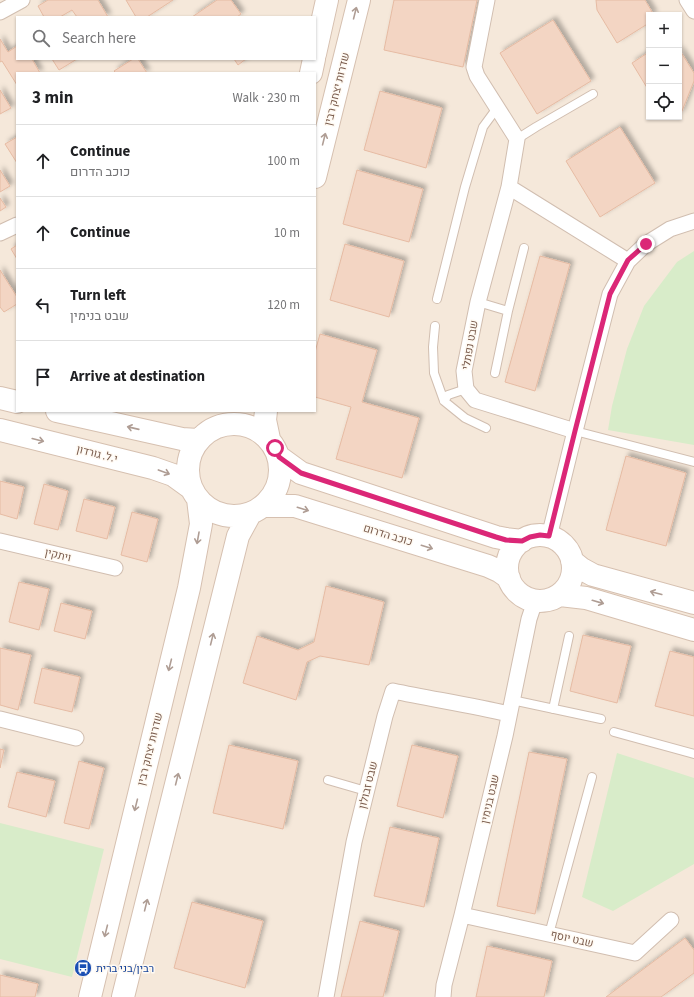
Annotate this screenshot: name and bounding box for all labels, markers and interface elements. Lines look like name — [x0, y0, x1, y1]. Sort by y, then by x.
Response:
one-way arrow — [352, 7, 360, 20]
map controls — [646, 12, 682, 120]
button: + — [646, 12, 682, 48]
search box — [16, 16, 316, 60]
icon: search — [30, 27, 52, 49]
text: Search here — [62, 28, 136, 49]
button: − — [646, 48, 682, 84]
street label: שדרות יצחק רבין — [321, 51, 353, 127]
button: locate — [646, 84, 682, 120]
text: 3 min — [32, 86, 73, 110]
text: Walk · 230 m — [232, 89, 300, 107]
one-way arrow — [321, 133, 329, 146]
text: Continue — [70, 141, 130, 162]
icon: ahead — [32, 150, 54, 172]
text: 100 m — [267, 152, 300, 170]
text: כוכב הדרום — [70, 163, 130, 181]
icon: ahead — [32, 222, 54, 244]
text: Continue — [70, 222, 130, 243]
text: 10 m — [274, 224, 300, 242]
route end — [637, 235, 655, 253]
text: Turn left — [70, 285, 126, 306]
icon: left — [32, 294, 54, 316]
text: 120 m — [267, 296, 300, 314]
text: שבט בנימין — [70, 307, 129, 325]
street label: שבט נפתלי — [458, 319, 482, 371]
icon: arrive — [32, 366, 54, 388]
text: Arrive at destination — [70, 366, 205, 387]
one-way arrow — [126, 424, 139, 432]
one-way arrow — [31, 436, 44, 444]
route start — [266, 439, 284, 457]
street label: י.ל. גורדון — [75, 442, 119, 466]
one-way arrow — [157, 468, 169, 476]
one-way arrow — [296, 506, 309, 513]
street label: כוכב הדרום — [361, 520, 415, 550]
one-way arrow — [194, 531, 202, 544]
one-way arrow — [420, 544, 433, 551]
street label: ויתקין — [43, 545, 73, 565]
one-way arrow — [650, 589, 663, 596]
one-way arrow — [592, 599, 605, 606]
one-way arrow — [209, 633, 216, 646]
one-way arrow — [166, 658, 173, 671]
street label: שדרות יצחק רבין — [134, 711, 166, 787]
street label: שבט זבולון — [355, 760, 381, 810]
one-way arrow — [174, 772, 182, 785]
street label: שבט בנימין — [477, 773, 503, 825]
one-way arrow — [132, 798, 140, 811]
one-way arrow — [143, 899, 151, 912]
one-way arrow — [101, 924, 109, 937]
street label: שבט יוסף — [549, 927, 595, 951]
bus stop icon: רבין/בני ברית — [73, 958, 93, 978]
place label: רבין/בני ברית — [96, 961, 154, 976]

